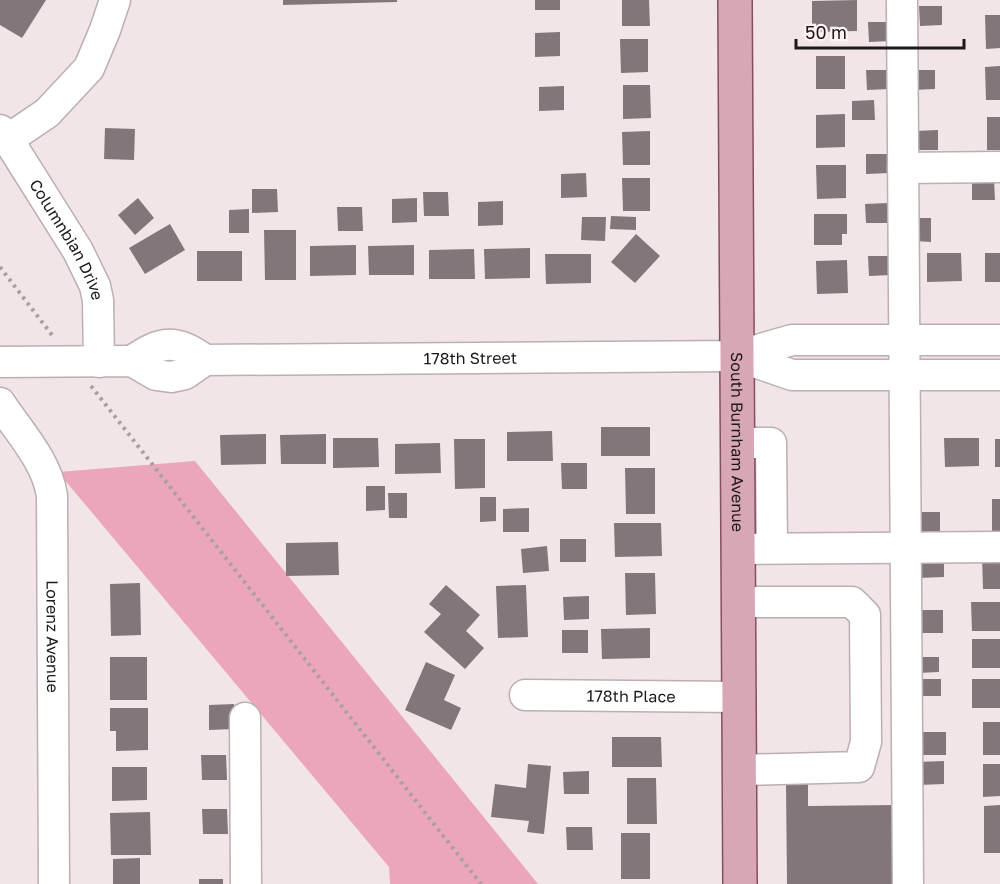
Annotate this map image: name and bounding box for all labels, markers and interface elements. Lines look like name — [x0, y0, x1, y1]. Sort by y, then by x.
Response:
scale bar — [796, 12, 964, 50]
text: 50 m — [805, 21, 847, 43]
street label: Columnbian Drive — [25, 175, 108, 302]
street label: 178th Street — [423, 348, 517, 368]
street label: South Burnham Avenue — [727, 352, 748, 532]
street label: Lorenz Avenue — [42, 580, 63, 693]
street label: 178th Place — [586, 686, 676, 706]

